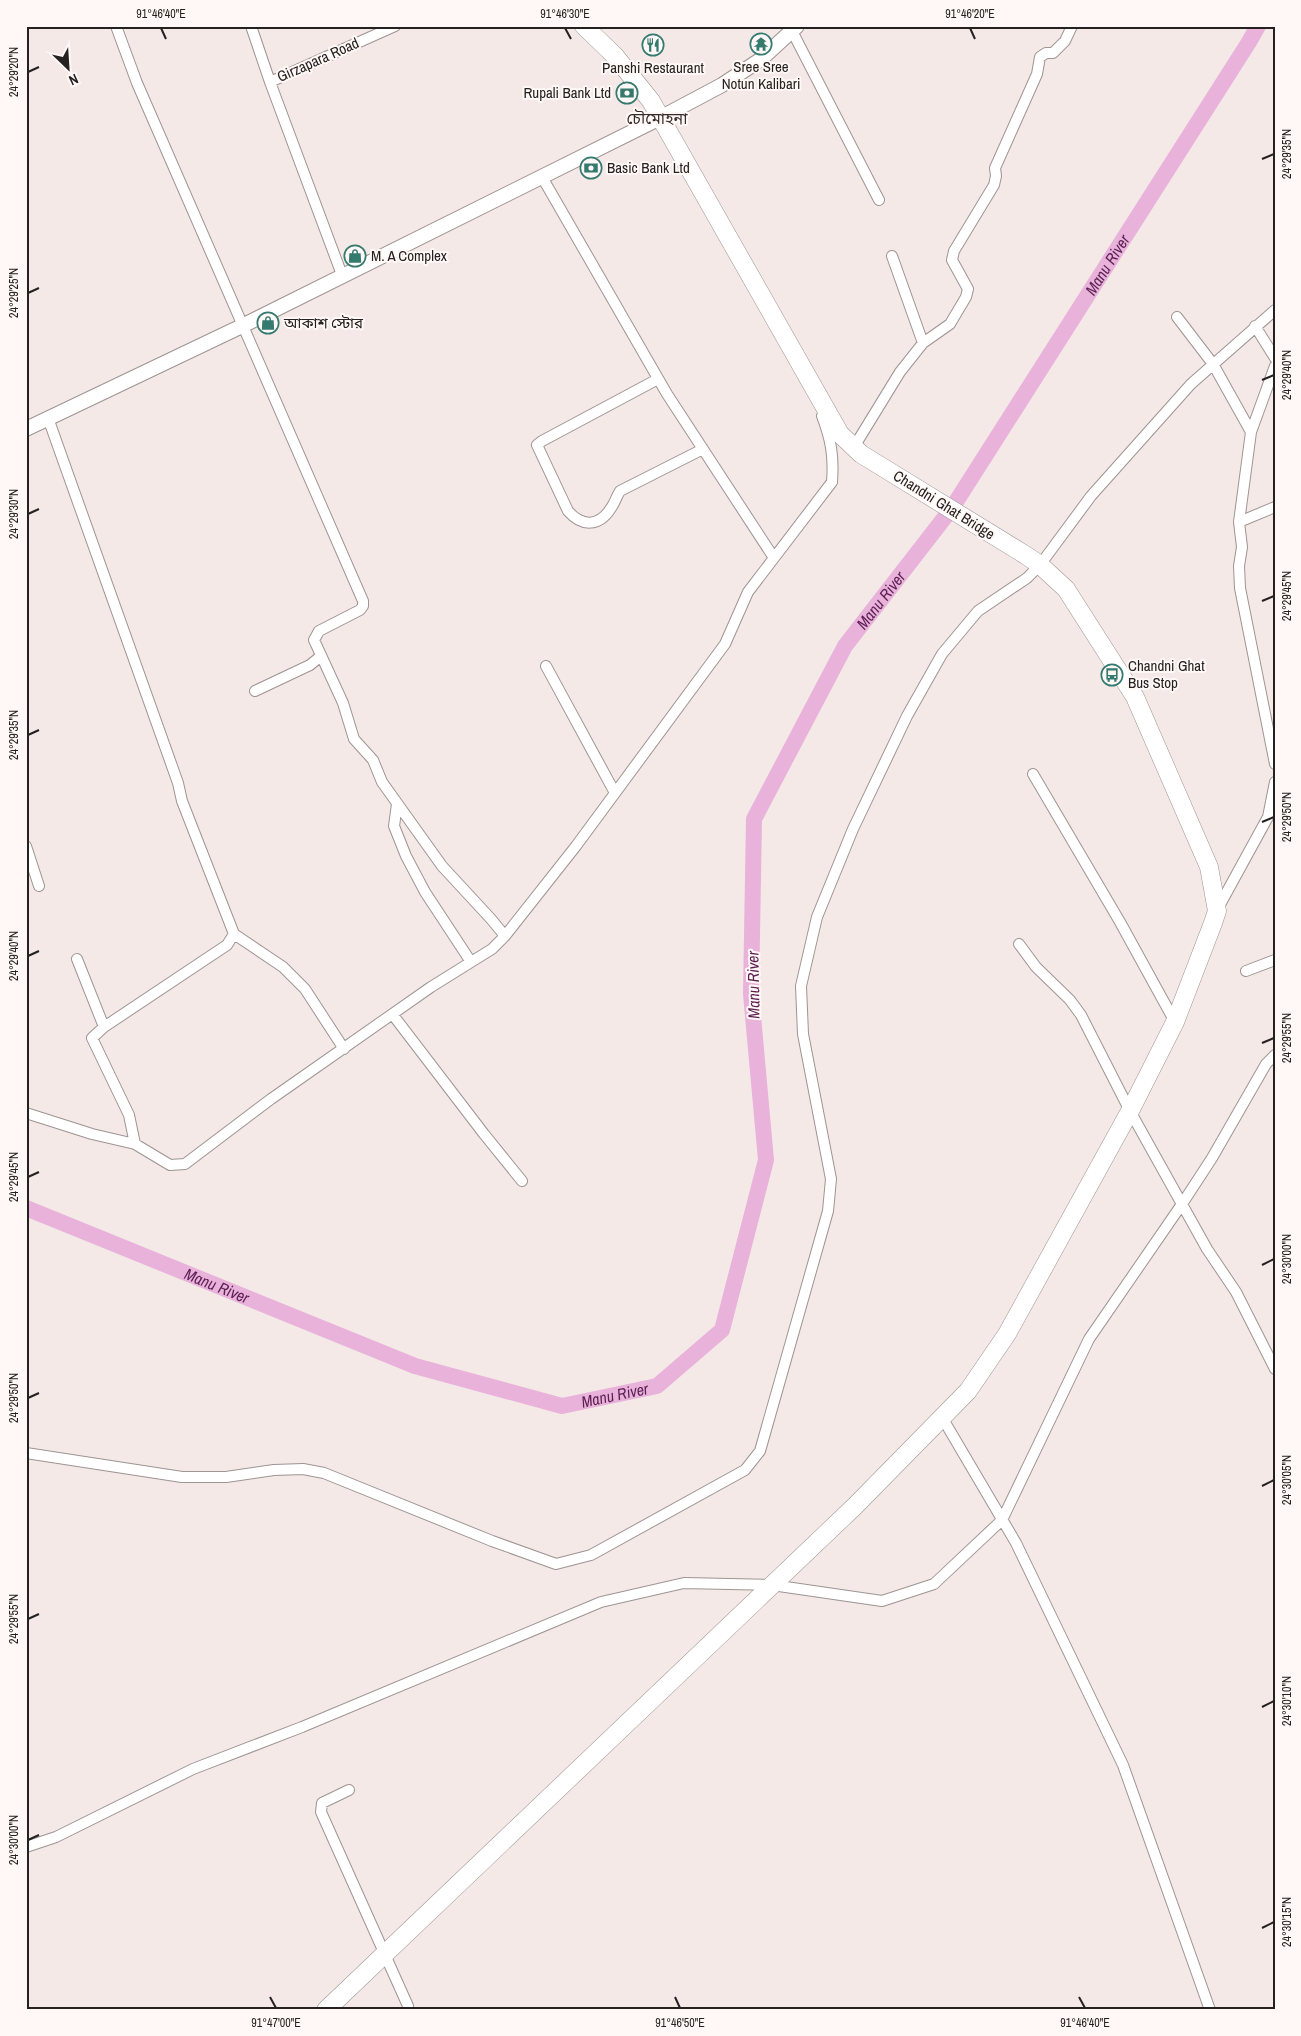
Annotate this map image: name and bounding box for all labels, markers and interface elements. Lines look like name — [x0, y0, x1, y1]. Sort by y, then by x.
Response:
text: 91°46'40"E — [136, 6, 186, 22]
text: 91°46'30"E — [540, 6, 590, 22]
text: 91°46'20"E — [945, 6, 995, 22]
street label: Girzapara Road — [274, 32, 362, 87]
temple icon: Sree Sree Notun Kalibari — [749, 32, 773, 56]
restaurant icon: Panshi Restaurant — [641, 33, 665, 57]
north arrow — [42, 42, 92, 92]
text: 24°29'20"N — [6, 47, 22, 97]
place label: Sree Sree Notun Kalibari — [722, 56, 800, 94]
place label: Panshi Restaurant — [602, 57, 705, 78]
text: N — [66, 70, 81, 90]
bank icon: Rupali Bank Ltd — [615, 81, 639, 105]
place label: Rupali Bank Ltd — [523, 82, 611, 103]
district label: চৌমোহনা — [627, 107, 688, 129]
text: 24°29'35"N — [1279, 129, 1295, 179]
bank icon: Basic Bank Ltd — [579, 156, 603, 180]
place label: Basic Bank Ltd — [607, 157, 690, 178]
water label: Manu River — [1080, 230, 1135, 299]
shop icon: M. A Complex — [343, 244, 367, 268]
place label: M. A Complex — [371, 245, 448, 266]
text: 24°29'25"N — [6, 268, 22, 318]
shop icon: আকাশ স্টোর — [256, 311, 280, 335]
place label: আকাশ স্টোর — [283, 312, 364, 333]
text: 24°29'40"N — [1279, 350, 1295, 400]
street label: Chandni Ghat Bridge — [889, 465, 999, 544]
text: 24°29'30"N — [6, 489, 22, 539]
water label: Manu River — [851, 566, 910, 634]
text: 24°29'45"N — [1279, 571, 1295, 621]
place label: Chandni Ghat Bus Stop — [1128, 655, 1205, 693]
bus stop icon: Chandni Ghat Bus Stop — [1100, 663, 1124, 687]
text: 24°29'35"N — [6, 710, 22, 760]
text: 24°29'50"N — [1279, 792, 1295, 842]
text: 24°29'40"N — [6, 931, 22, 981]
water label: Manu River — [741, 950, 765, 1019]
text: 24°29'55"N — [1279, 1013, 1295, 1063]
text: 24°29'45"N — [6, 1152, 22, 1202]
text: 24°30'00"N — [1279, 1234, 1295, 1284]
water label: Manu River — [181, 1263, 253, 1309]
text: 24°29'50"N — [6, 1373, 22, 1423]
water label: Manu River — [579, 1377, 651, 1413]
text: 24°30'05"N — [1279, 1455, 1295, 1505]
text: 24°29'55"N — [6, 1594, 22, 1644]
text: 24°30'10"N — [1279, 1676, 1295, 1726]
text: 24°30'00"N — [6, 1815, 22, 1865]
text: 24°30'15"N — [1279, 1897, 1295, 1947]
text: 91°47'00"E — [251, 2015, 301, 2031]
text: 91°46'50"E — [655, 2015, 705, 2031]
text: 91°46'40"E — [1060, 2015, 1110, 2031]

